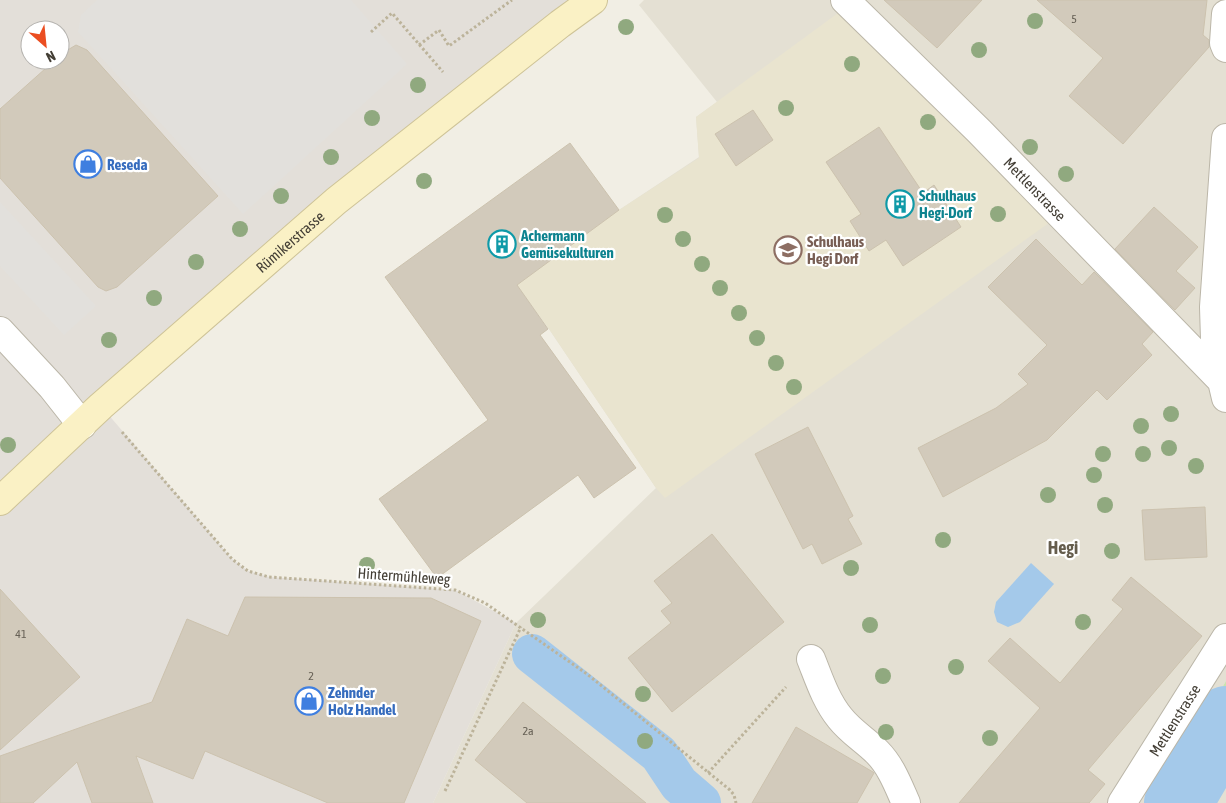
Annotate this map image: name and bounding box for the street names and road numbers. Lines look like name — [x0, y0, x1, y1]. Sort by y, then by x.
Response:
street label: Mettlenstrasse — [1001, 154, 1070, 224]
street label: Rümikerstrasse — [252, 207, 327, 276]
street label: Hintermühleweg — [357, 564, 451, 588]
street label: Mettlenstrasse — [1145, 681, 1203, 759]

